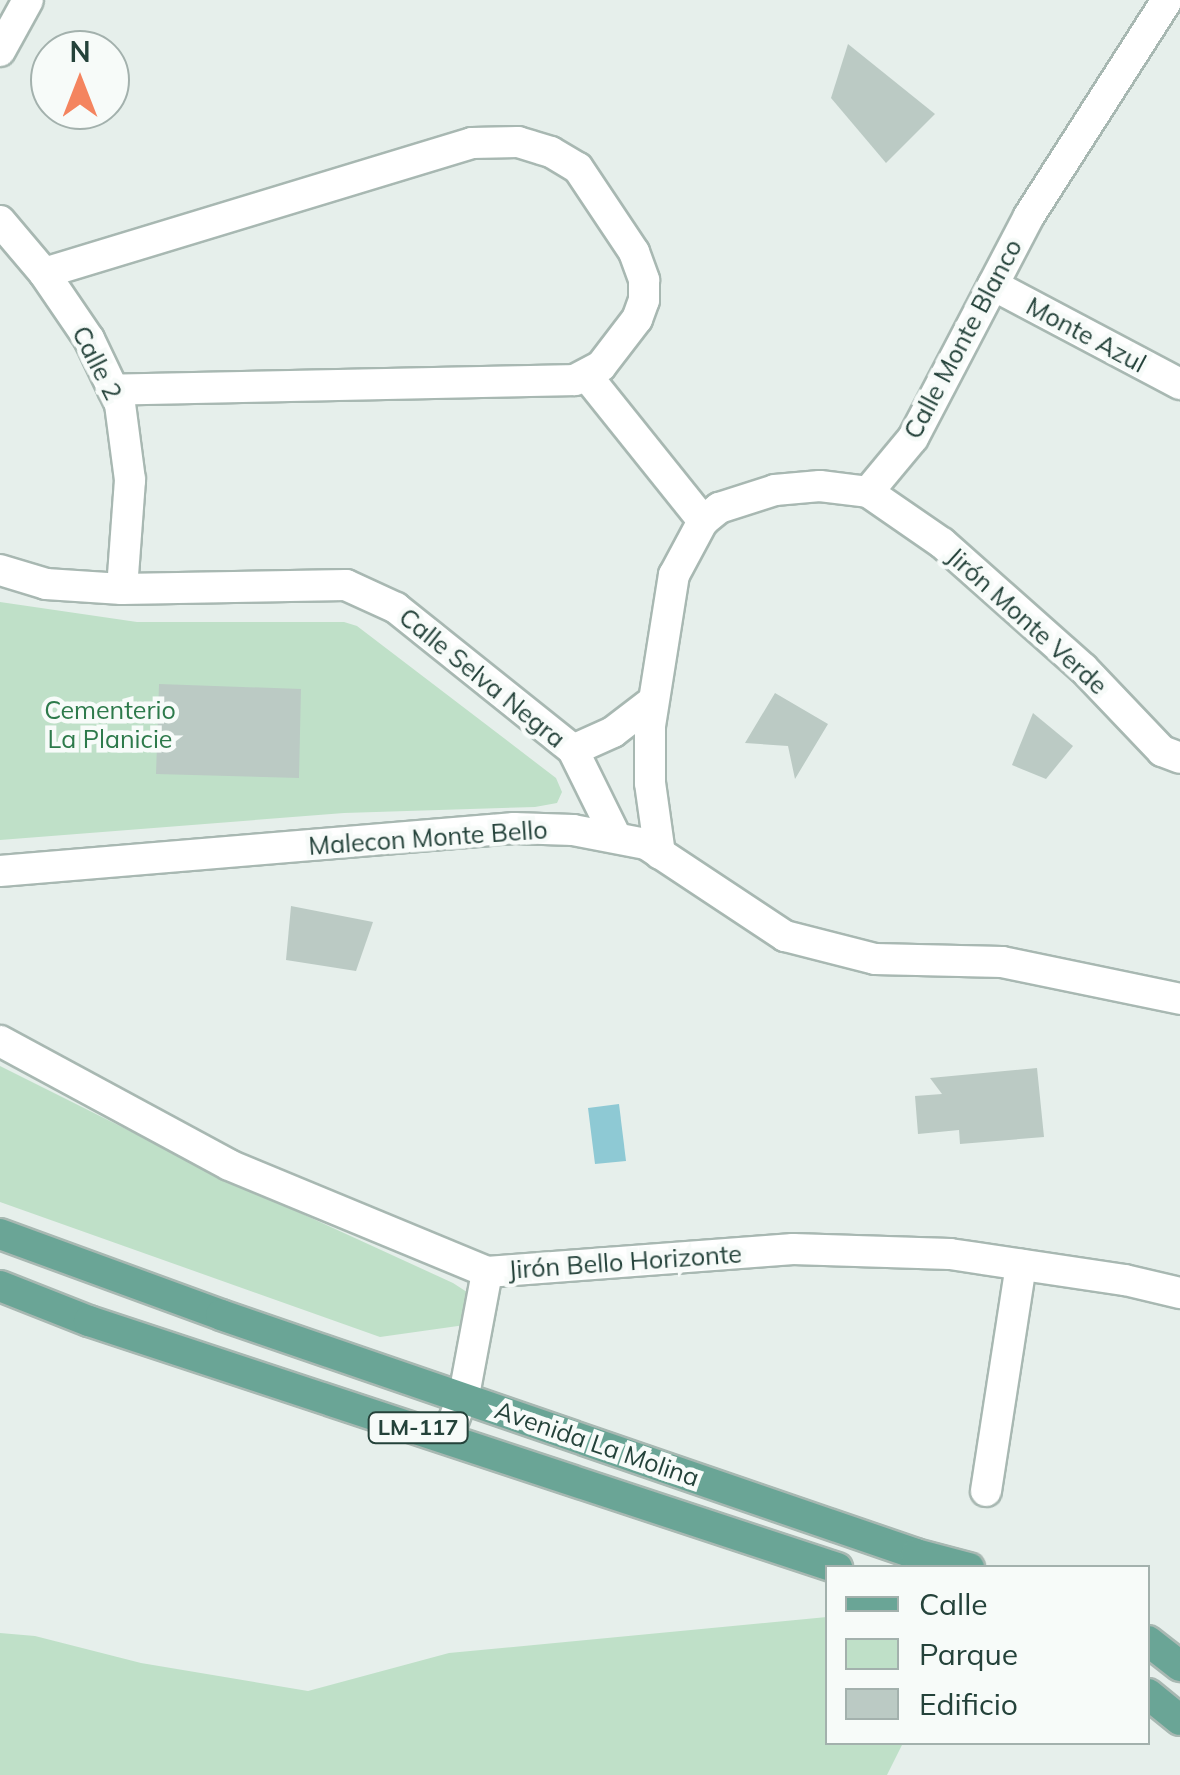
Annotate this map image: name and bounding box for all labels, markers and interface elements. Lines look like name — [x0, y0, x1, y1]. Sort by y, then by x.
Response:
north arrow — [30, 30, 130, 130]
text: N — [69, 34, 91, 69]
street label: Calle Monte Blanco — [898, 234, 1028, 444]
street label: Monte Azul — [1021, 291, 1151, 379]
street label: Calle 2 — [66, 321, 128, 405]
street label: Jirón Monte Verde — [941, 541, 1113, 701]
street label: Calle Selva Negra — [393, 602, 571, 754]
park label: Cementerio La Planicie — [44, 696, 176, 755]
street label: Malecon Monte Bello — [308, 815, 548, 861]
street label: Jirón Bello Horizonte — [507, 1239, 743, 1285]
street label: Avenida La Molina — [491, 1395, 703, 1493]
road number: LM-117 — [366, 1411, 470, 1445]
legend — [825, 1565, 1150, 1745]
text: Calle — [919, 1585, 988, 1623]
text: Parque — [919, 1635, 1018, 1673]
text: Edificio — [919, 1685, 1018, 1723]

